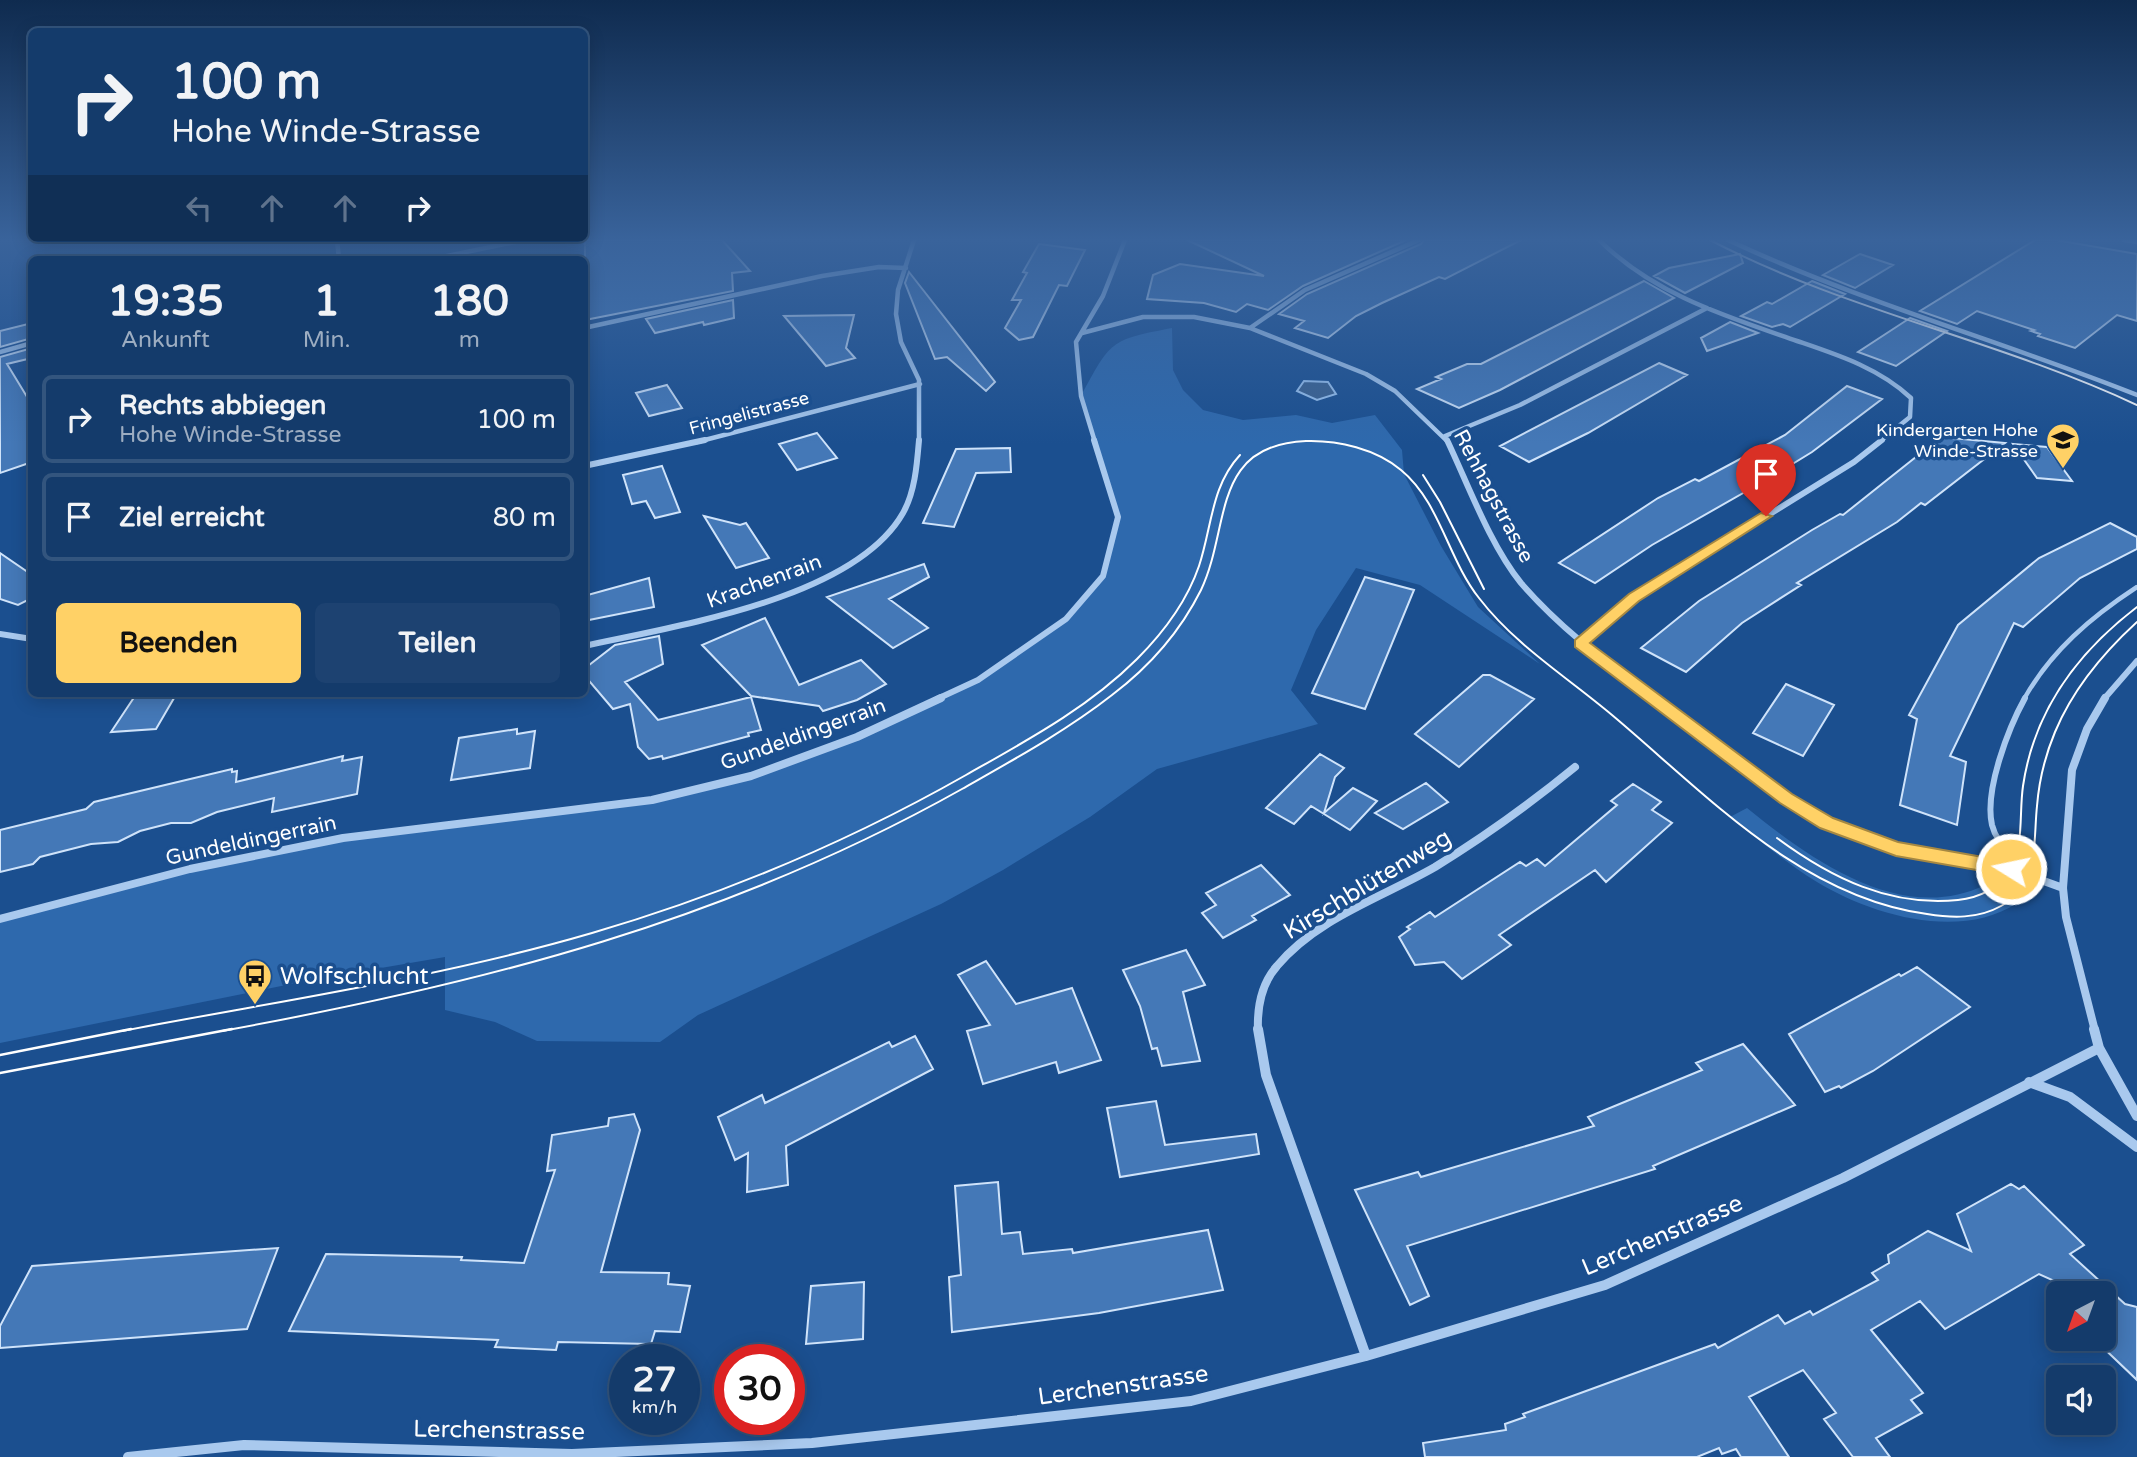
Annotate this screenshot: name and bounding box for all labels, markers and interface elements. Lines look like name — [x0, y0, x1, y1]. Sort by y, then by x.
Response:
text: 100 m — [171, 53, 321, 112]
icon: right — [56, 56, 147, 147]
text: Hohe Winde-Strasse — [171, 113, 481, 151]
icon: left — [180, 189, 218, 227]
icon: ahead — [253, 189, 291, 227]
icon: ahead — [326, 189, 364, 227]
icon: right — [399, 189, 437, 227]
text: 19:35 — [107, 276, 224, 327]
text: 1 — [313, 276, 340, 327]
text: 180 — [430, 276, 509, 327]
text: Ankunft — [121, 326, 210, 354]
text: Min. — [303, 326, 350, 354]
text: m — [459, 326, 480, 354]
street label: Fringelistrasse — [687, 386, 811, 440]
text: Rechts abbiegen — [119, 390, 326, 421]
icon: right — [60, 400, 98, 438]
text: 100 m — [476, 404, 556, 435]
place label: Kindergarten Hohe Winde-Strasse — [1876, 419, 2038, 462]
text: Hohe Winde-Strasse — [119, 421, 342, 449]
school or university icon: Kindergarten Hohe Winde-Strasse — [2044, 421, 2082, 470]
street label: Rehhagstrasse — [1448, 425, 1539, 567]
pin — [1736, 444, 1796, 516]
icon: arrive — [1747, 455, 1785, 493]
icon: arrive — [60, 498, 98, 536]
text: Ziel erreicht — [119, 502, 265, 533]
text: 80 m — [493, 502, 556, 533]
street label: Krachenrain — [703, 549, 825, 614]
button: Beenden — [56, 603, 301, 683]
button: Teilen — [315, 603, 560, 683]
street label: Gundeldingerrain — [717, 693, 889, 776]
street label: Gundeldingerrain — [163, 810, 339, 871]
street label: Kirschblütenweg — [1278, 823, 1456, 946]
position arrow — [1974, 832, 2048, 906]
bus stop icon: Wolfschlucht — [236, 957, 274, 1006]
place label: Wolfschlucht — [280, 962, 429, 991]
street label: Lerchenstrasse — [1577, 1189, 1747, 1282]
north arrow — [2046, 1281, 2116, 1351]
map controls — [2046, 1281, 2116, 1435]
speed limit sign: 30 — [714, 1344, 805, 1435]
text: 27 — [633, 1359, 676, 1401]
street label: Lerchenstrasse — [1036, 1359, 1210, 1412]
button: sound — [2046, 1365, 2116, 1435]
text: km/h — [632, 1396, 677, 1418]
street label: Lerchenstrasse — [413, 1415, 585, 1446]

